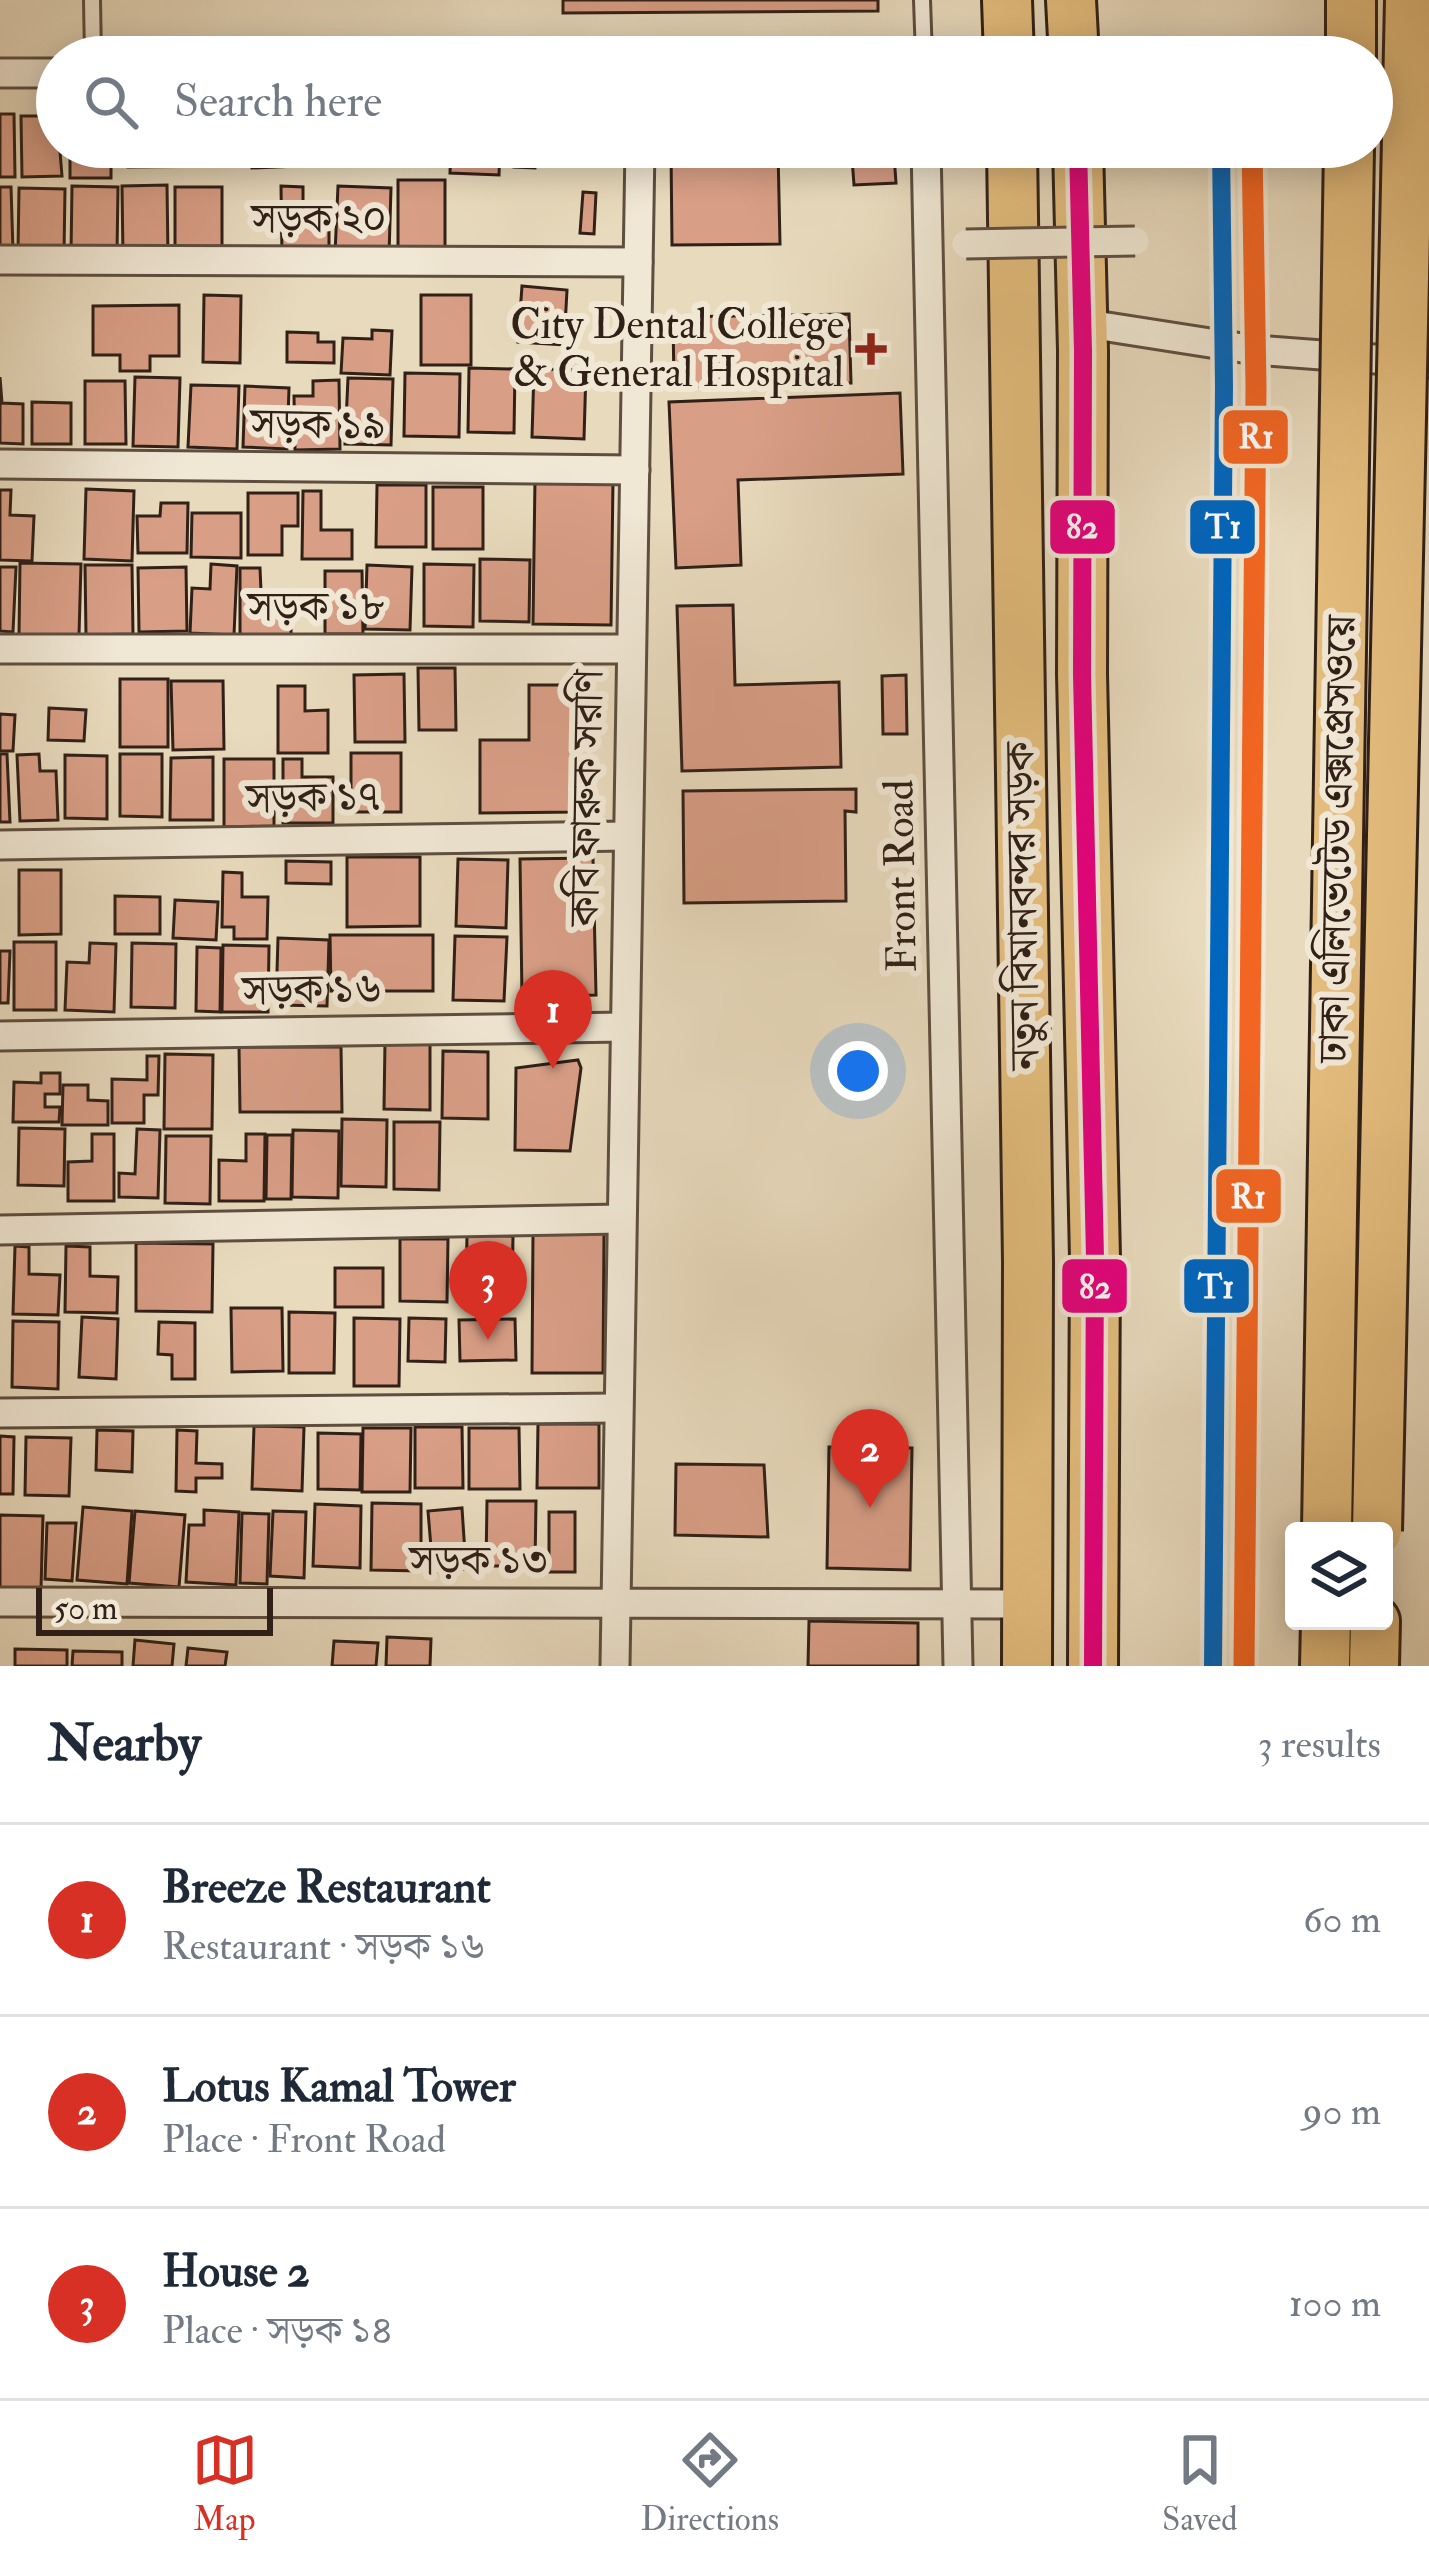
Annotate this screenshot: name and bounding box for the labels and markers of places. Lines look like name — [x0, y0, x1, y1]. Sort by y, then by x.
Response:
place label: City Dental College & General Hospital — [510, 299, 844, 399]
marker: City Dental College & General Hospital — [855, 333, 887, 365]
pin: 1 — [514, 970, 592, 1069]
pin: 3 — [449, 1241, 527, 1340]
pin: 2 — [831, 1409, 909, 1508]

